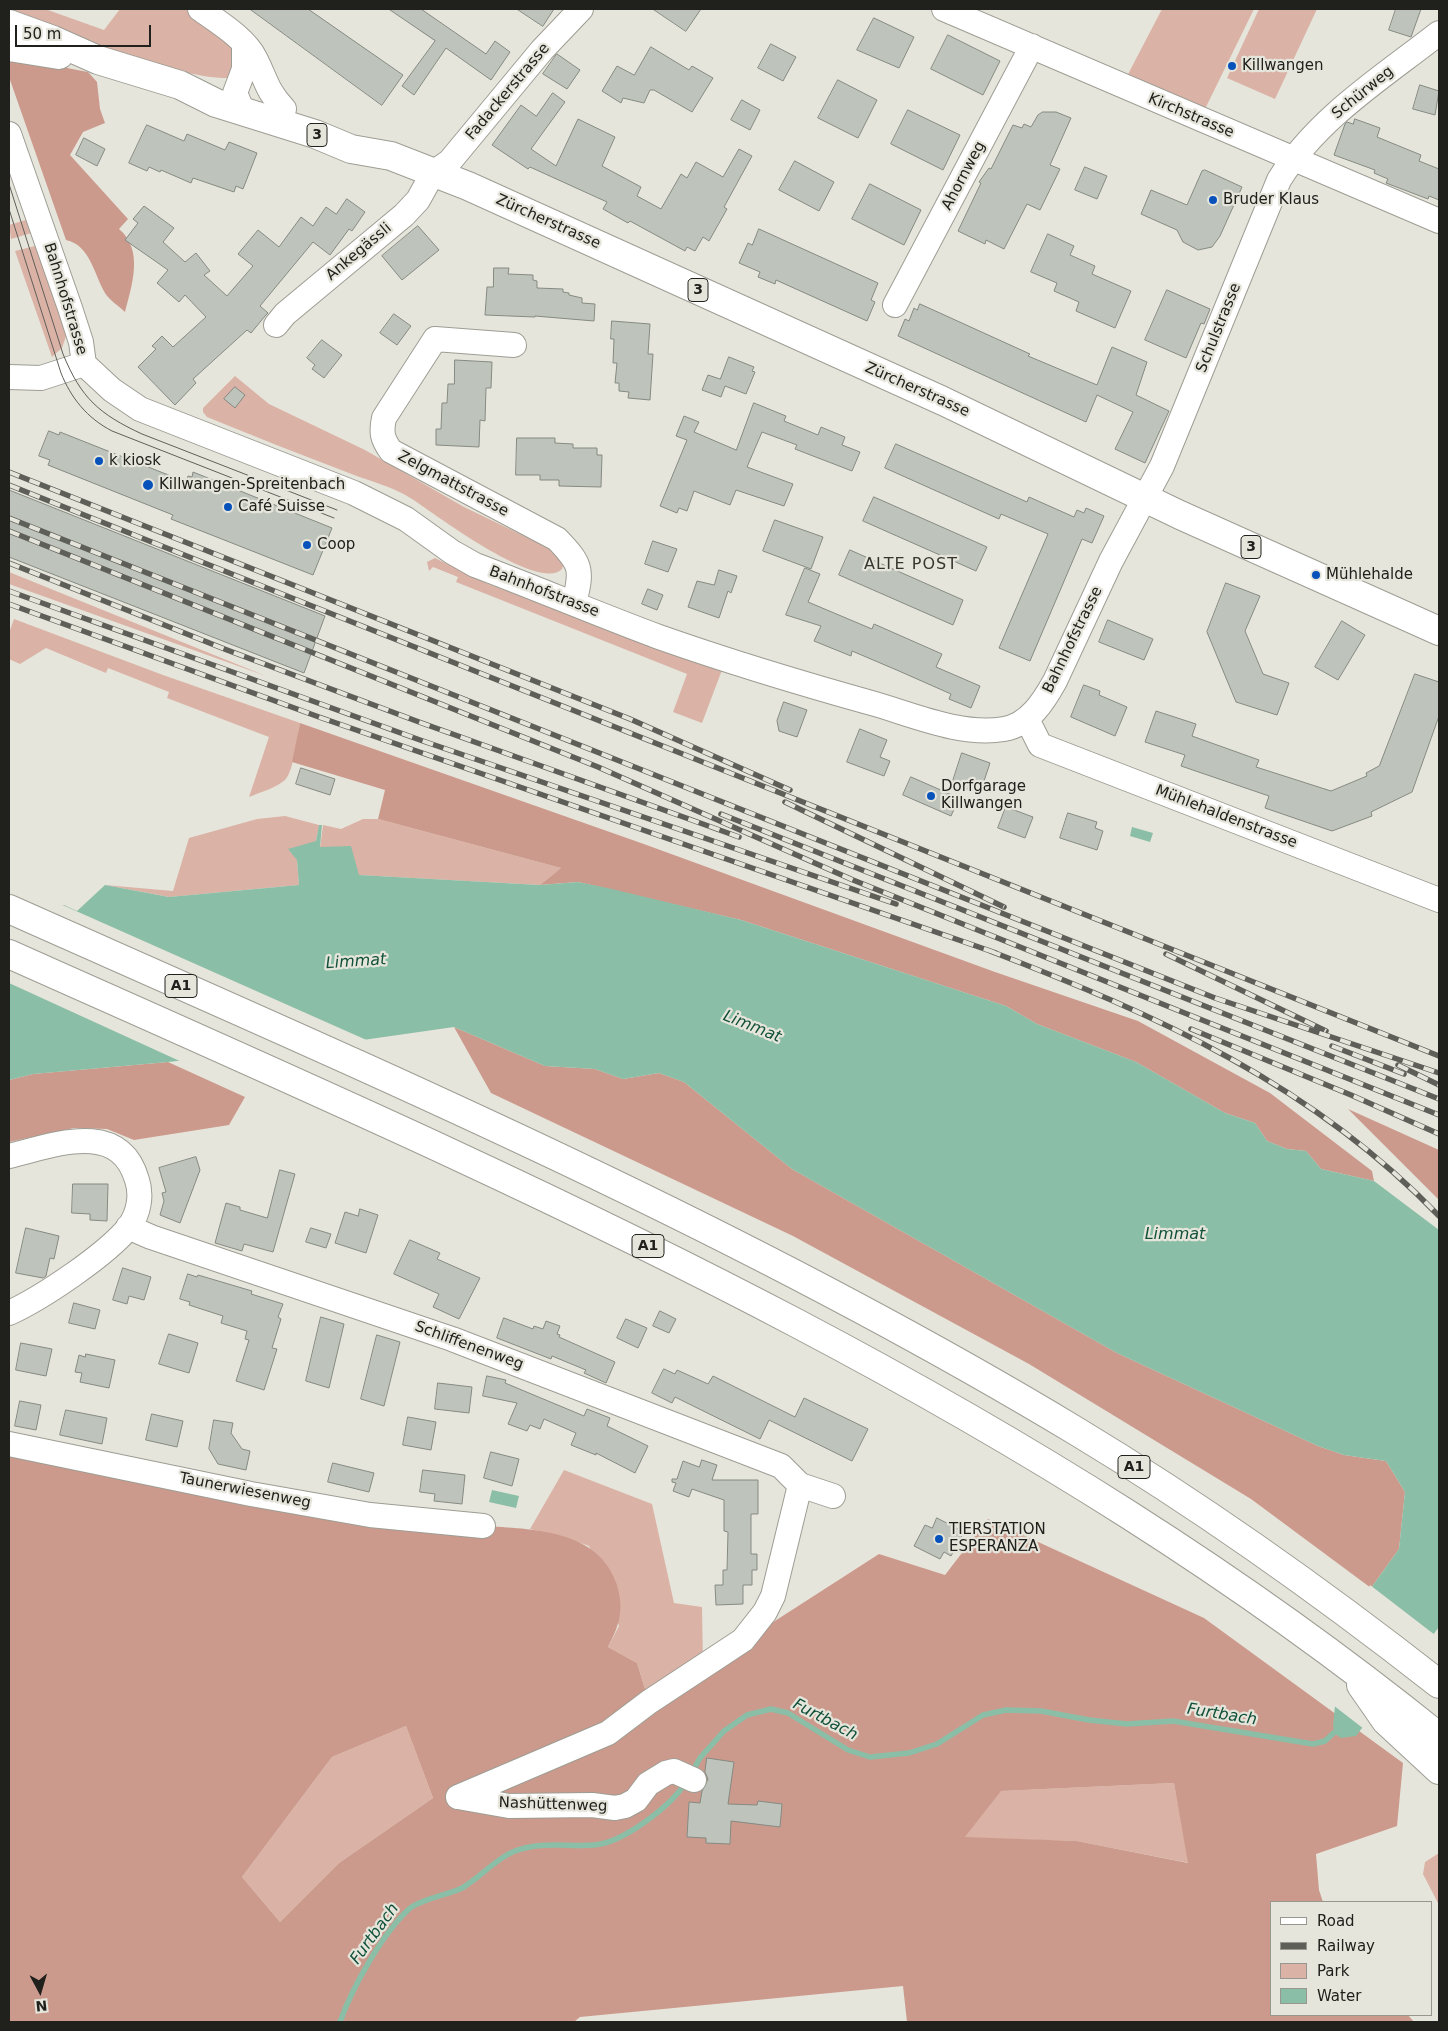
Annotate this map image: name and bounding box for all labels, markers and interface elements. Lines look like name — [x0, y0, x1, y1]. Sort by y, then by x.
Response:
scale bar — [18, 15, 154, 47]
text: 50 m — [23, 25, 61, 43]
street label: Fadackerstrasse — [462, 40, 554, 144]
place label: Killwangen — [1242, 57, 1324, 75]
marker: Killwangen — [1226, 60, 1238, 72]
street label: Schürweg — [1329, 63, 1397, 123]
street label: Kirchstrasse — [1145, 90, 1237, 142]
road number: 3 — [307, 124, 327, 146]
street label: Ahornweg — [938, 138, 990, 214]
street label: Zürcherstrasse — [493, 191, 603, 253]
place label: Bruder Klaus — [1223, 191, 1319, 209]
marker: Bruder Klaus — [1207, 194, 1219, 206]
street label: Ankegässli — [323, 219, 395, 285]
street label: Bahnhofstrasse — [39, 241, 91, 357]
road number: 3 — [688, 278, 708, 302]
street label: Schulstrasse — [1193, 281, 1245, 375]
street label: Zürcherstrasse — [862, 359, 972, 421]
street label: Zelgmattstrasse — [395, 447, 511, 521]
place label: k kiosk — [109, 452, 161, 470]
marker: k kiosk — [93, 455, 105, 467]
place label: Killwangen-Spreitenbach — [159, 476, 345, 494]
marker: Killwangen-Spreitenbach — [141, 478, 155, 492]
place label: Café Suisse — [238, 498, 325, 516]
marker: Café Suisse — [222, 501, 234, 513]
place label: Coop — [317, 536, 355, 554]
road number: 3 — [1241, 536, 1261, 558]
marker: Coop — [301, 539, 313, 551]
district label: ALTE POST — [863, 555, 959, 575]
street label: Bahnhofstrasse — [486, 563, 602, 621]
place label: Mühlehalde — [1326, 566, 1413, 584]
marker: Mühlehalde — [1310, 569, 1322, 581]
street label: Bahnhofstrasse — [1039, 584, 1107, 696]
place label: Dorfgarage Killwangen — [941, 778, 1026, 813]
street label: Mühlehaldenstrasse — [1153, 782, 1299, 852]
marker: Dorfgarage Killwangen — [925, 790, 937, 802]
water label: Limmat — [325, 950, 387, 974]
road number: A1 — [165, 974, 197, 998]
water label: Limmat — [720, 1007, 784, 1047]
water label: Limmat — [1145, 1225, 1205, 1245]
road number: A1 — [632, 1234, 664, 1258]
street label: Schliffenenweg — [412, 1318, 526, 1374]
road number: A1 — [1118, 1455, 1150, 1478]
street label: Taunerwiesenweg — [178, 1469, 312, 1513]
place label: TIERSTATION ESPERANZA — [949, 1521, 1046, 1556]
marker: TIERSTATION ESPERANZA — [933, 1533, 945, 1545]
water label: Furtbach — [789, 1695, 861, 1745]
water label: Furtbach — [1186, 1700, 1258, 1730]
street label: Nashüttenweg — [498, 1794, 608, 1816]
water label: Furtbach — [347, 1900, 403, 1968]
legend — [1270, 1901, 1433, 2016]
text: Road — [1317, 1912, 1355, 1930]
text: Railway — [1317, 1937, 1375, 1955]
text: Park — [1317, 1962, 1349, 1980]
north arrow — [15, 1966, 65, 2016]
text: Water — [1317, 1987, 1361, 2005]
text: N — [35, 1997, 48, 2014]

